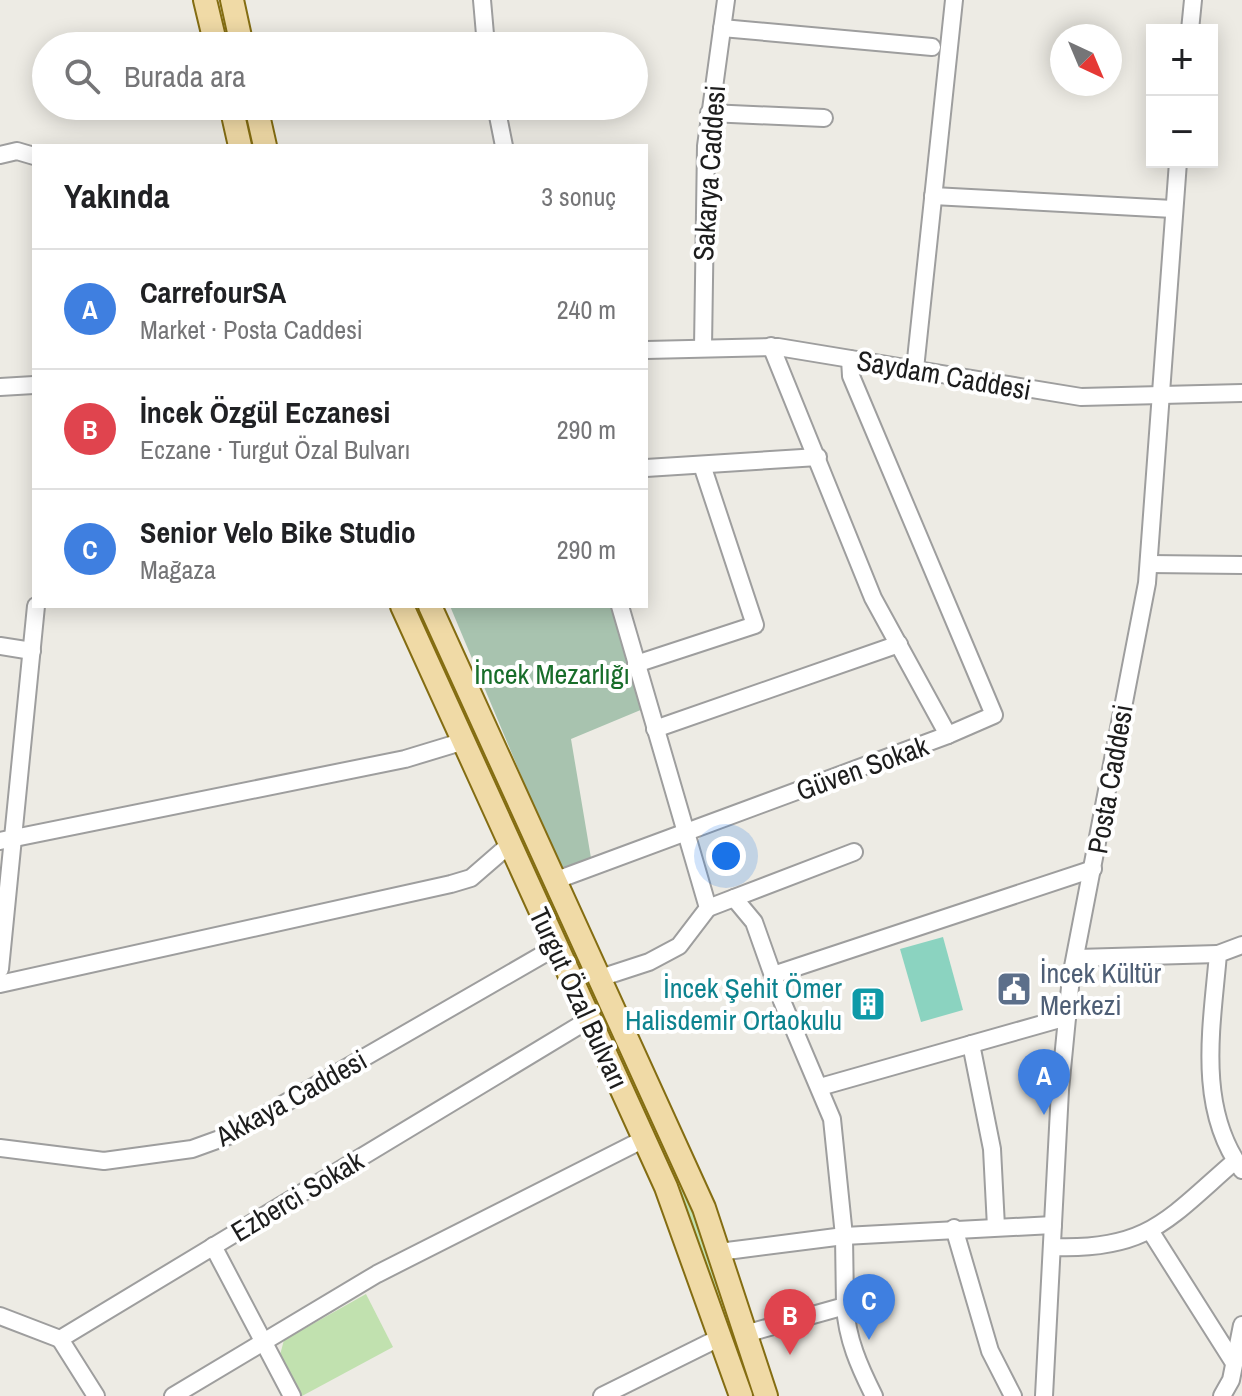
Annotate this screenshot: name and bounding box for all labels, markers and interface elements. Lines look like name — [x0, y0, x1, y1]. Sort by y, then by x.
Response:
north arrow — [1050, 24, 1122, 96]
map controls — [1146, 24, 1218, 168]
button: + — [1146, 24, 1218, 96]
search box — [32, 32, 648, 120]
icon: search — [60, 54, 104, 98]
text: Burada ara — [124, 56, 246, 96]
street label: Sakarya Caddesi — [684, 84, 734, 262]
button: − — [1146, 96, 1218, 168]
text: Yakında — [64, 173, 169, 219]
text: 3 sonuç — [541, 179, 616, 214]
text: CarrefourSA — [140, 272, 286, 312]
text: A — [82, 292, 98, 327]
text: 240 m — [557, 292, 616, 327]
text: Market · Posta Caddesi — [140, 312, 363, 347]
street label: Saydam Caddesi — [854, 341, 1034, 409]
text: İncek Özgül Eczanesi — [140, 392, 390, 432]
text: B — [82, 412, 98, 447]
text: 290 m — [557, 412, 616, 447]
text: Eczane · Turgut Özal Bulvarı — [140, 432, 410, 467]
text: Senior Velo Bike Studio — [140, 512, 416, 552]
text: C — [82, 532, 98, 567]
text: 290 m — [557, 532, 616, 567]
text: Mağaza — [140, 552, 216, 587]
park label: İncek Mezarlığı — [474, 655, 630, 693]
street label: Posta Caddesi — [1078, 702, 1142, 856]
street label: Güven Sokak — [791, 726, 934, 809]
your location — [706, 836, 746, 876]
street label: Turgut Özal Bulvarı — [520, 901, 638, 1095]
place label: İncek Kültür Merkezi — [1040, 954, 1162, 1024]
place label: İncek Şehit Ömer Halisdemir Ortaokulu — [625, 969, 842, 1039]
public building icon: İncek Kültür Merkezi — [995, 970, 1033, 1008]
building icon: İncek Şehit Ömer Halisdemir Ortaokulu — [849, 985, 887, 1023]
street label: Akkaya Caddesi — [208, 1041, 373, 1156]
pin: A — [1018, 1049, 1070, 1115]
street label: Ezberci Sokak — [224, 1141, 371, 1250]
pin: C — [843, 1274, 895, 1340]
pin: B — [764, 1289, 816, 1355]

